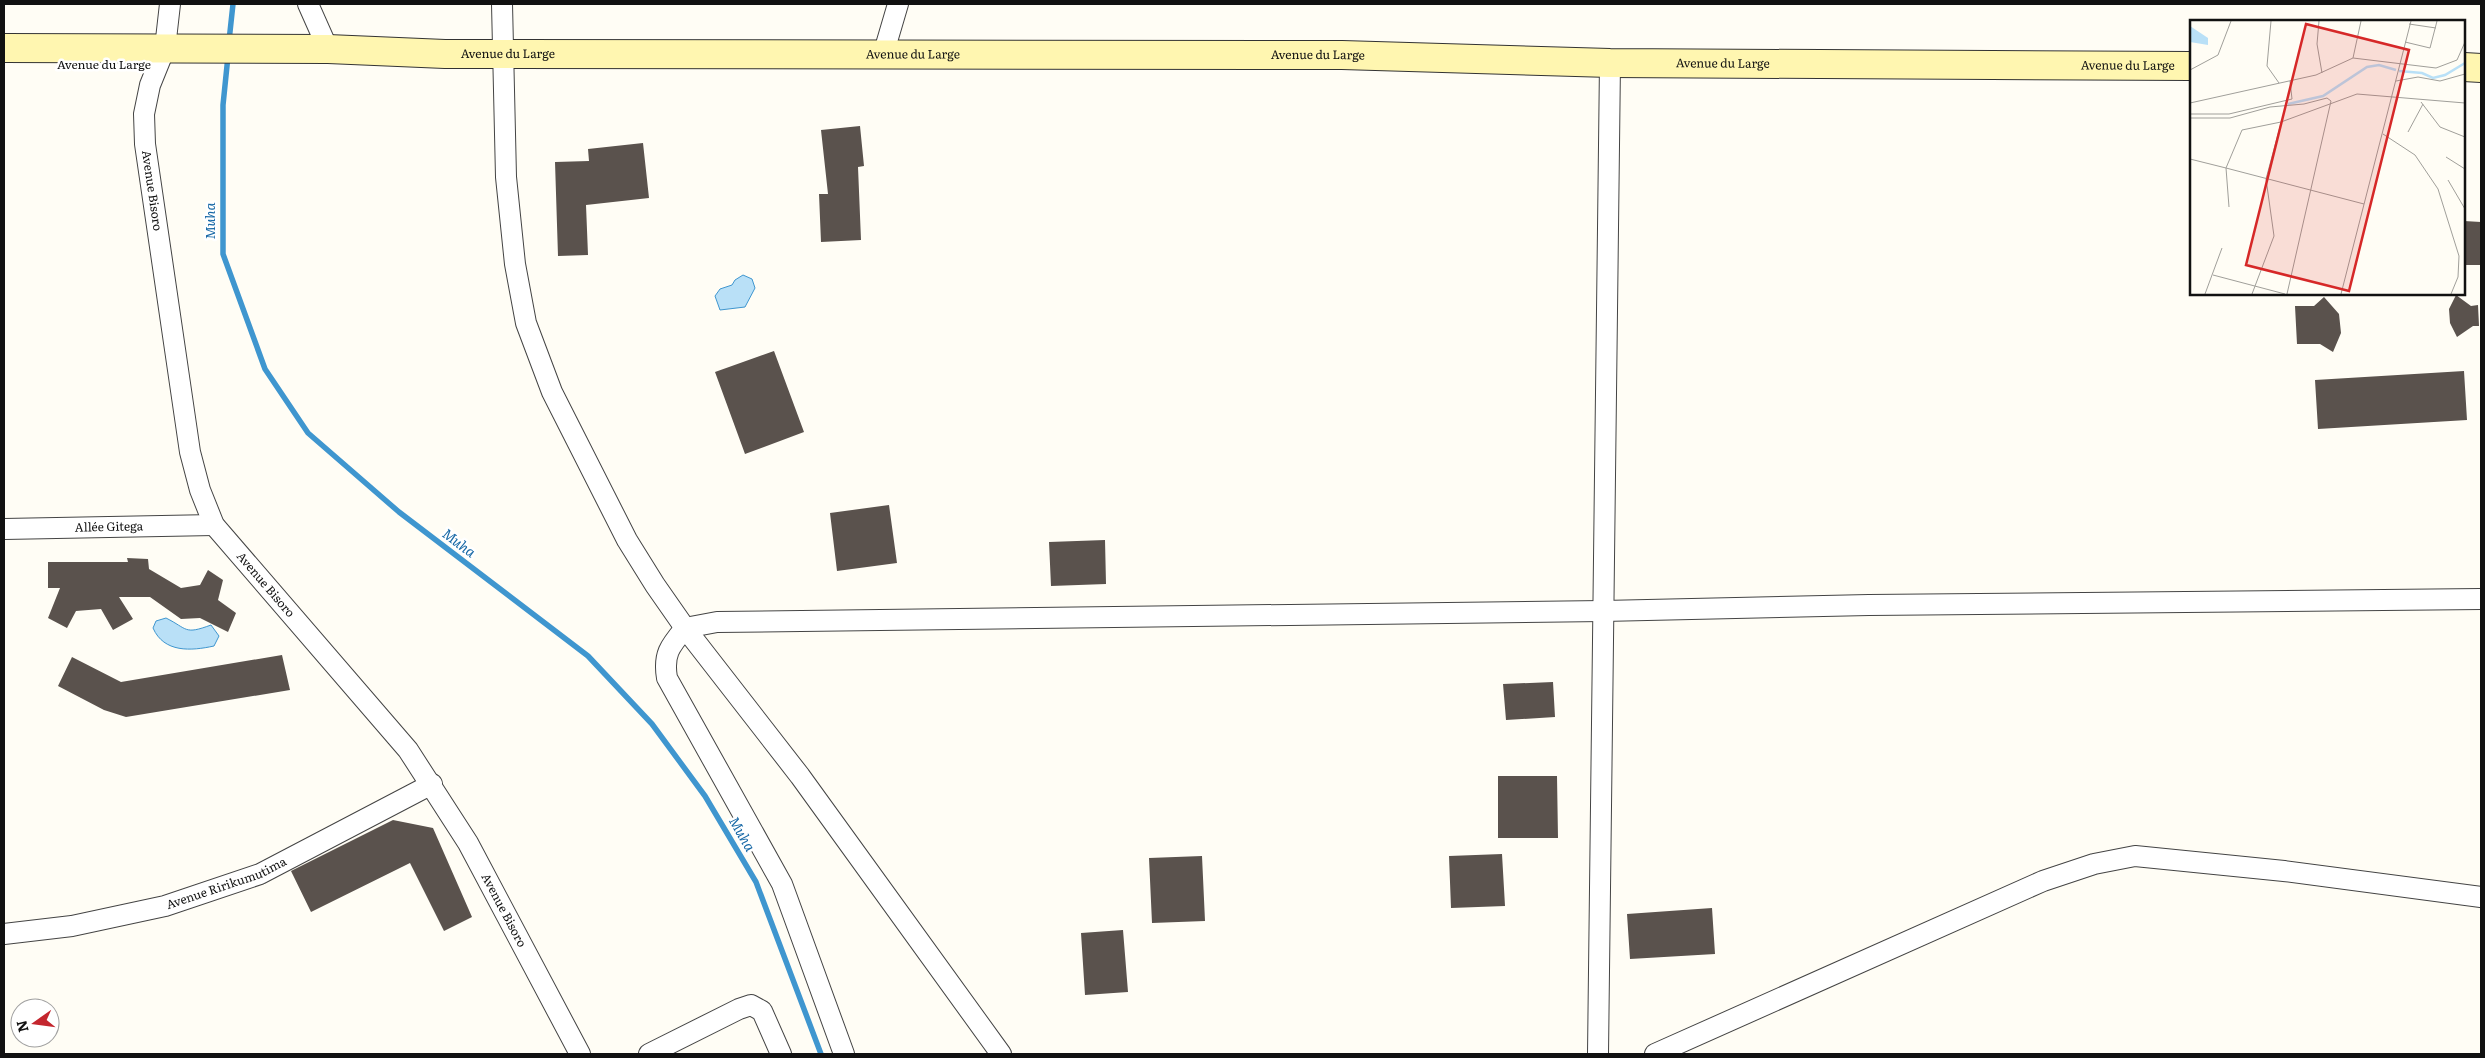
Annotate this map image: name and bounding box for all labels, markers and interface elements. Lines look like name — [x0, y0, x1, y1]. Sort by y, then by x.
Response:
inset map — [2190, 20, 2465, 295]
street label: Avenue du Large — [461, 44, 555, 62]
street label: Avenue du Large — [866, 44, 960, 63]
street label: Avenue du Large — [1271, 45, 1365, 64]
street label: Avenue du Large — [1676, 53, 1770, 72]
street label: Avenue du Large — [57, 55, 151, 73]
street label: Avenue du Large — [2081, 55, 2175, 74]
street label: Avenue Bisoro — [138, 149, 168, 232]
water label: Muha — [199, 202, 219, 240]
street label: Allée Gitega — [75, 516, 144, 536]
water label: Muha — [439, 523, 480, 561]
street label: Avenue Bisoro — [233, 547, 300, 621]
water label: Muha — [725, 812, 761, 855]
street label: Avenue Ririkumutima — [163, 852, 290, 913]
street label: Avenue Bisoro — [478, 870, 532, 950]
north arrow — [10, 998, 60, 1048]
text: N — [10, 1018, 33, 1035]

